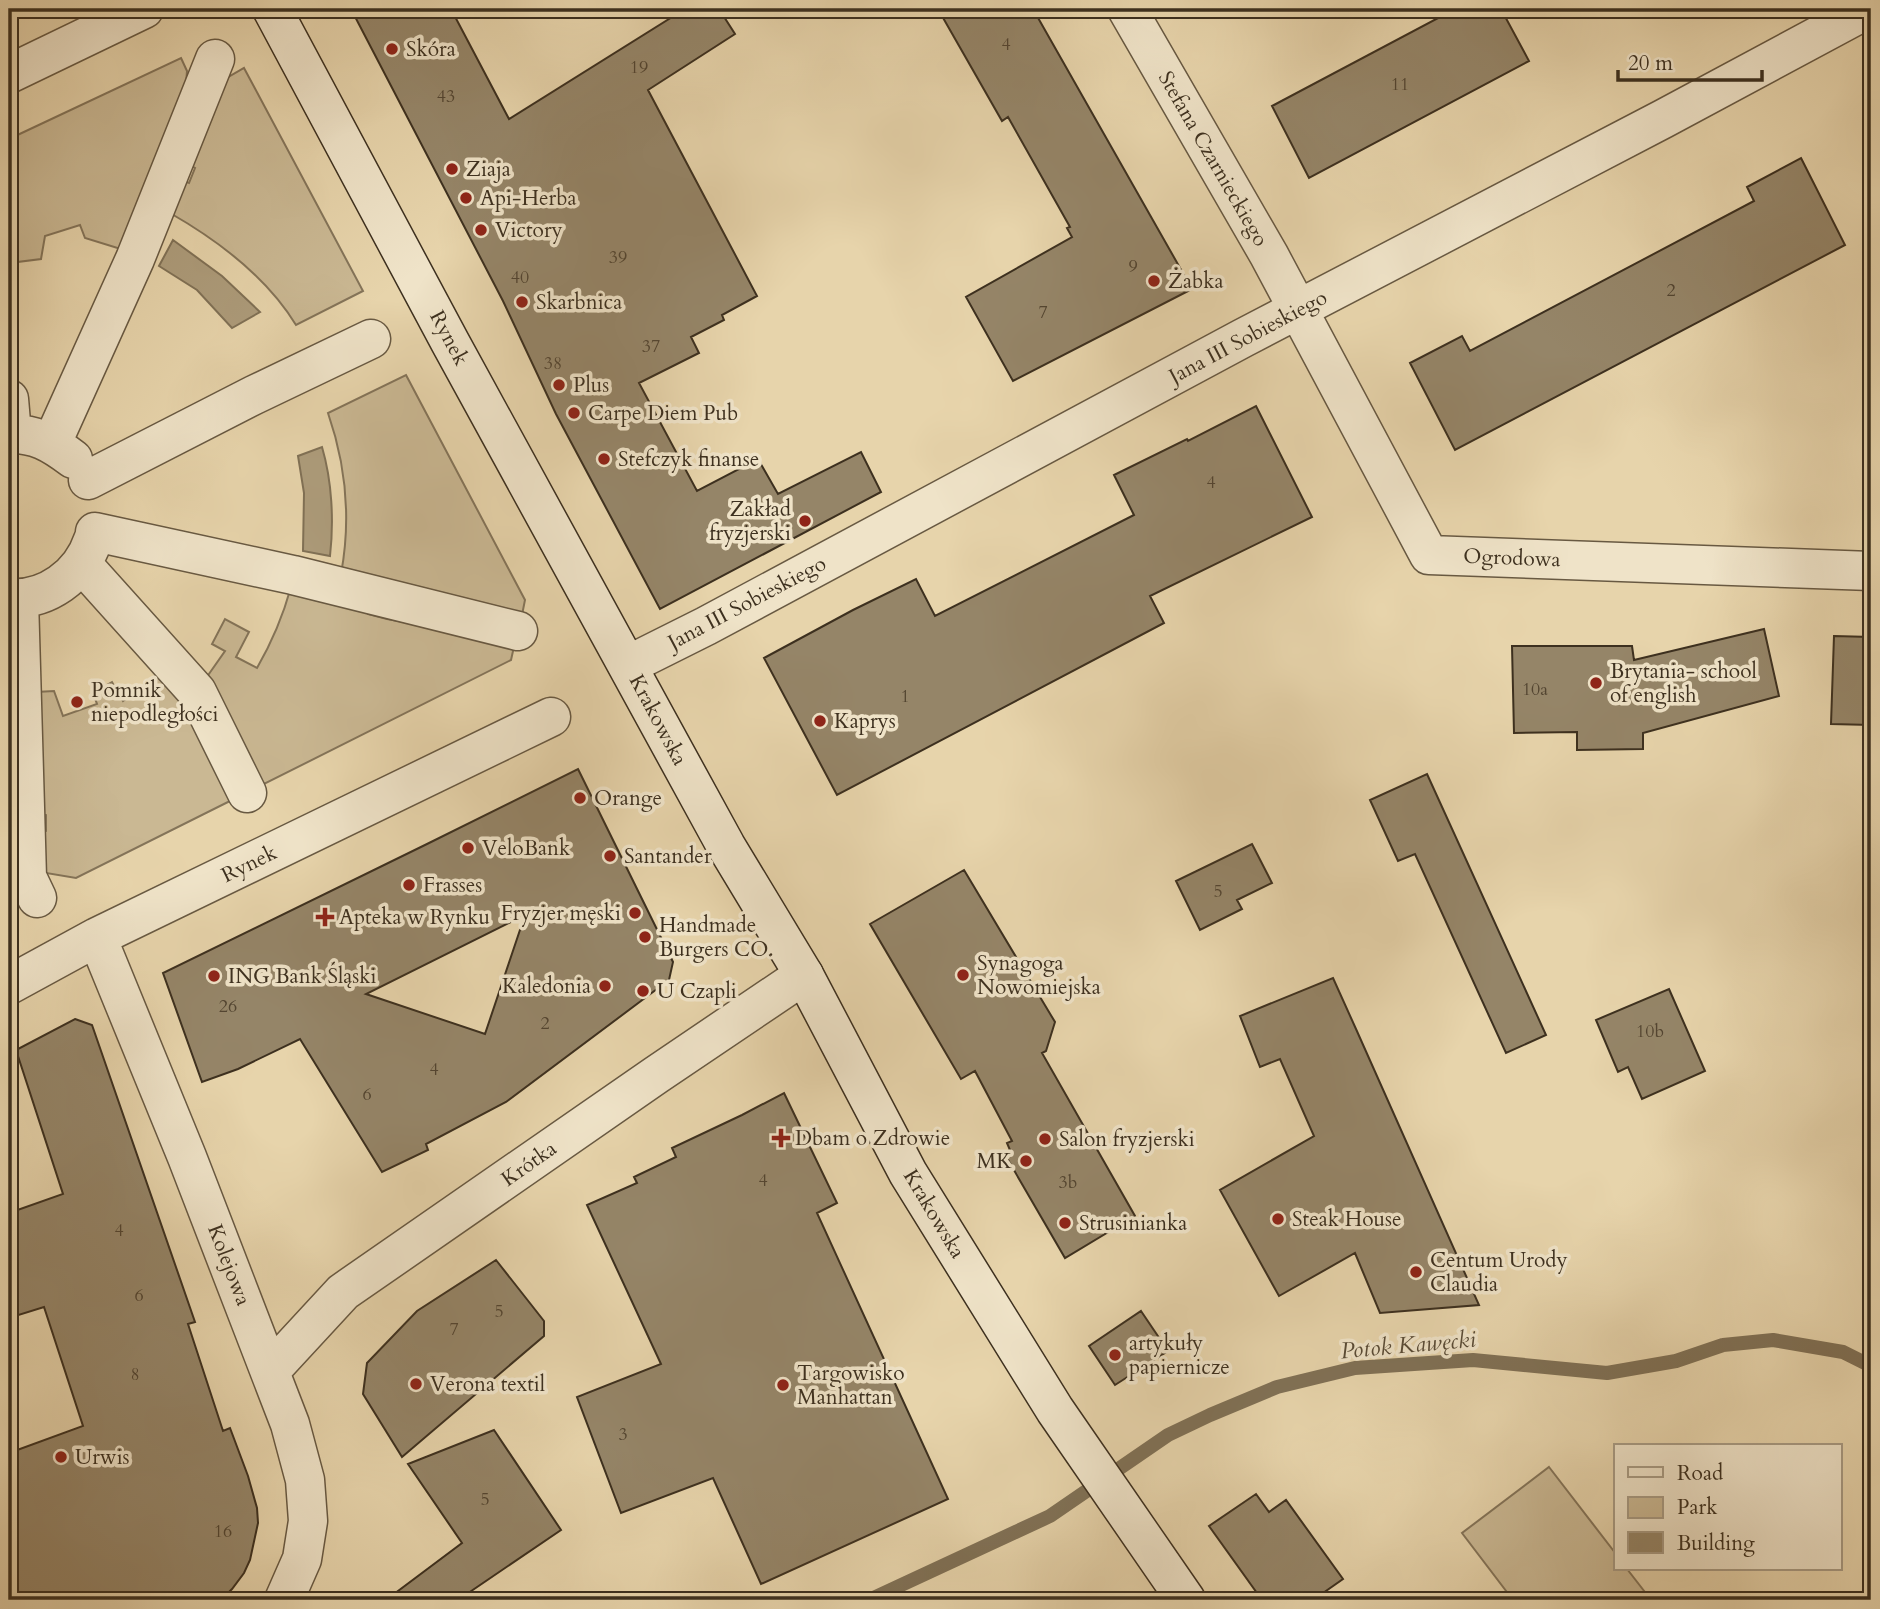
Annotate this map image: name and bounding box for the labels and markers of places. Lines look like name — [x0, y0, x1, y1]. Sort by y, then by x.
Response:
place label: Skóra — [406, 35, 456, 64]
marker: Skóra — [384, 41, 400, 57]
place label: Ziaja — [466, 155, 511, 184]
marker: Ziaja — [444, 161, 460, 177]
place label: Api-Herba — [480, 184, 576, 213]
marker: Api-Herba — [458, 190, 474, 206]
place label: Victory — [495, 216, 563, 245]
marker: Victory — [473, 222, 489, 238]
place label: Żabka — [1168, 267, 1224, 296]
marker: Żabka — [1146, 273, 1162, 289]
place label: Skarbnica — [536, 288, 622, 317]
marker: Skarbnica — [514, 294, 530, 310]
place label: Plus — [573, 371, 609, 400]
marker: Plus — [551, 377, 567, 393]
place label: Carpe Diem Pub — [588, 399, 738, 428]
marker: Carpe Diem Pub — [566, 405, 582, 421]
place label: Stefczyk finanse — [618, 445, 759, 474]
marker: Stefczyk finanse — [596, 451, 612, 467]
place label: Zakład fryzjerski — [709, 495, 791, 548]
marker: Zakład fryzjerski — [797, 513, 813, 529]
place label: Brytania- school of english — [1610, 657, 1757, 710]
marker: Brytania- school of english — [1588, 675, 1604, 691]
place label: Pomnik niepodległości — [91, 676, 219, 729]
marker: Pomnik niepodległości — [69, 694, 85, 710]
place label: Kaprys — [834, 707, 896, 736]
marker: Kaprys — [812, 713, 828, 729]
place label: Orange — [594, 784, 662, 813]
marker: Orange — [572, 790, 588, 806]
place label: VeloBank — [482, 834, 571, 863]
marker: VeloBank — [460, 840, 476, 856]
place label: Santander — [624, 842, 712, 871]
marker: Santander — [602, 848, 618, 864]
place label: Frasses — [423, 871, 482, 900]
marker: Frasses — [401, 877, 417, 893]
place label: Fryzjer męski — [501, 899, 621, 928]
place label: Apteka w Rynku — [339, 903, 490, 932]
marker: Fryzjer męski — [627, 905, 643, 921]
marker: Apteka w Rynku — [317, 909, 333, 925]
place label: Handmade Burgers CO. — [659, 911, 774, 964]
marker: Handmade Burgers CO. — [637, 929, 653, 945]
place label: Synagoga Nowomiejska — [977, 949, 1101, 1002]
place label: ING Bank Śląski — [228, 961, 377, 991]
marker: Synagoga Nowomiejska — [955, 967, 971, 983]
marker: ING Bank Śląski — [206, 968, 222, 984]
place label: Kaledonia — [502, 972, 591, 1001]
place label: U Czapli — [657, 977, 737, 1006]
marker: Kaledonia — [597, 978, 613, 994]
marker: U Czapli — [635, 983, 651, 999]
place label: Dbam o Zdrowie — [795, 1124, 950, 1153]
place label: Salon fryzjerski — [1059, 1125, 1195, 1154]
marker: Dbam o Zdrowie — [773, 1130, 789, 1146]
marker: Salon fryzjerski — [1037, 1131, 1053, 1147]
place label: MK — [977, 1147, 1012, 1176]
marker: MK — [1018, 1153, 1034, 1169]
place label: Steak House — [1292, 1205, 1402, 1234]
place label: Strusinianka — [1079, 1209, 1187, 1238]
marker: Steak House — [1270, 1211, 1286, 1227]
marker: Strusinianka — [1057, 1215, 1073, 1231]
place label: Centum Urody Claudia — [1430, 1246, 1568, 1299]
marker: Centum Urody Claudia — [1408, 1264, 1424, 1280]
place label: artykuły papiernicze — [1129, 1329, 1230, 1382]
marker: artykuły papiernicze — [1107, 1347, 1123, 1363]
place label: Targowisko Manhattan — [797, 1359, 905, 1412]
place label: Verona textil — [430, 1370, 545, 1399]
marker: Verona textil — [408, 1376, 424, 1392]
marker: Targowisko Manhattan — [775, 1377, 791, 1393]
place label: Urwis — [75, 1443, 130, 1472]
marker: Urwis — [53, 1449, 69, 1465]

